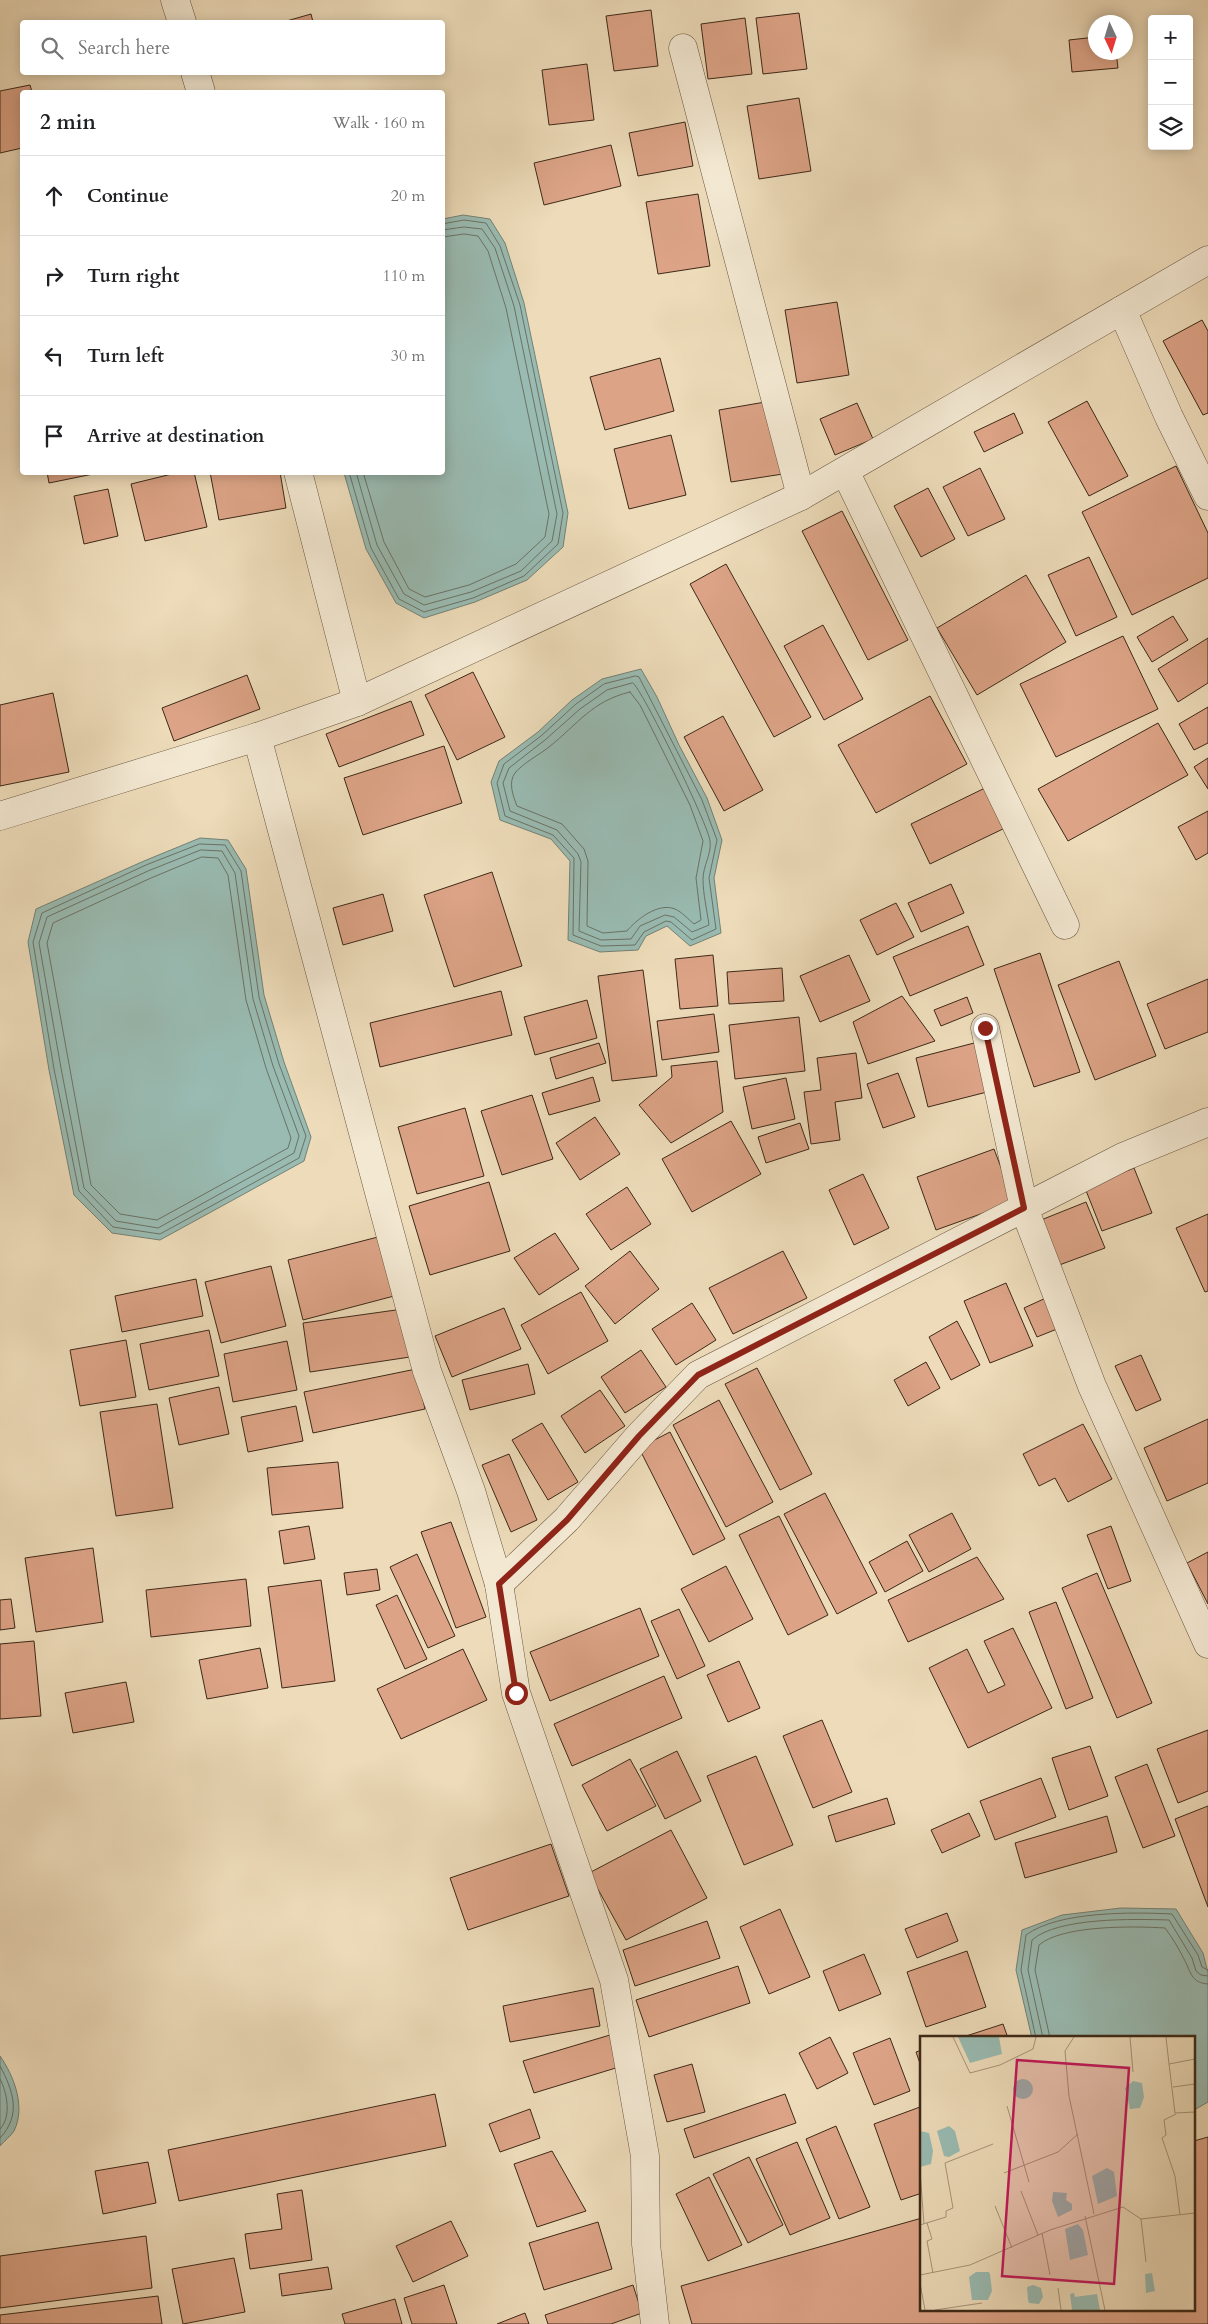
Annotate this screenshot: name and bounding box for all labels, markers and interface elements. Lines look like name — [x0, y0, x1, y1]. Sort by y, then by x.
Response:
north arrow — [1088, 15, 1133, 60]
map controls — [1148, 15, 1193, 150]
button: + — [1148, 15, 1193, 60]
search box — [20, 20, 445, 75]
icon: search — [38, 34, 66, 62]
text: Search here — [78, 35, 170, 61]
button: − — [1148, 60, 1193, 105]
button: layers — [1148, 105, 1193, 150]
text: 2 min — [40, 108, 96, 137]
text: Walk · 160 m — [333, 112, 425, 134]
icon: ahead — [40, 182, 68, 210]
text: Continue — [87, 183, 169, 209]
text: 20 m — [391, 185, 425, 207]
icon: right — [40, 262, 68, 290]
text: Turn right — [87, 263, 179, 289]
text: 110 m — [383, 265, 425, 287]
icon: left — [40, 342, 68, 370]
text: Turn left — [87, 343, 164, 369]
text: 30 m — [391, 345, 425, 367]
icon: arrive — [40, 422, 68, 450]
text: Arrive at destination — [87, 423, 264, 449]
route end — [974, 1017, 997, 1040]
route start — [505, 1682, 528, 1705]
inset map — [920, 2036, 1196, 2312]

